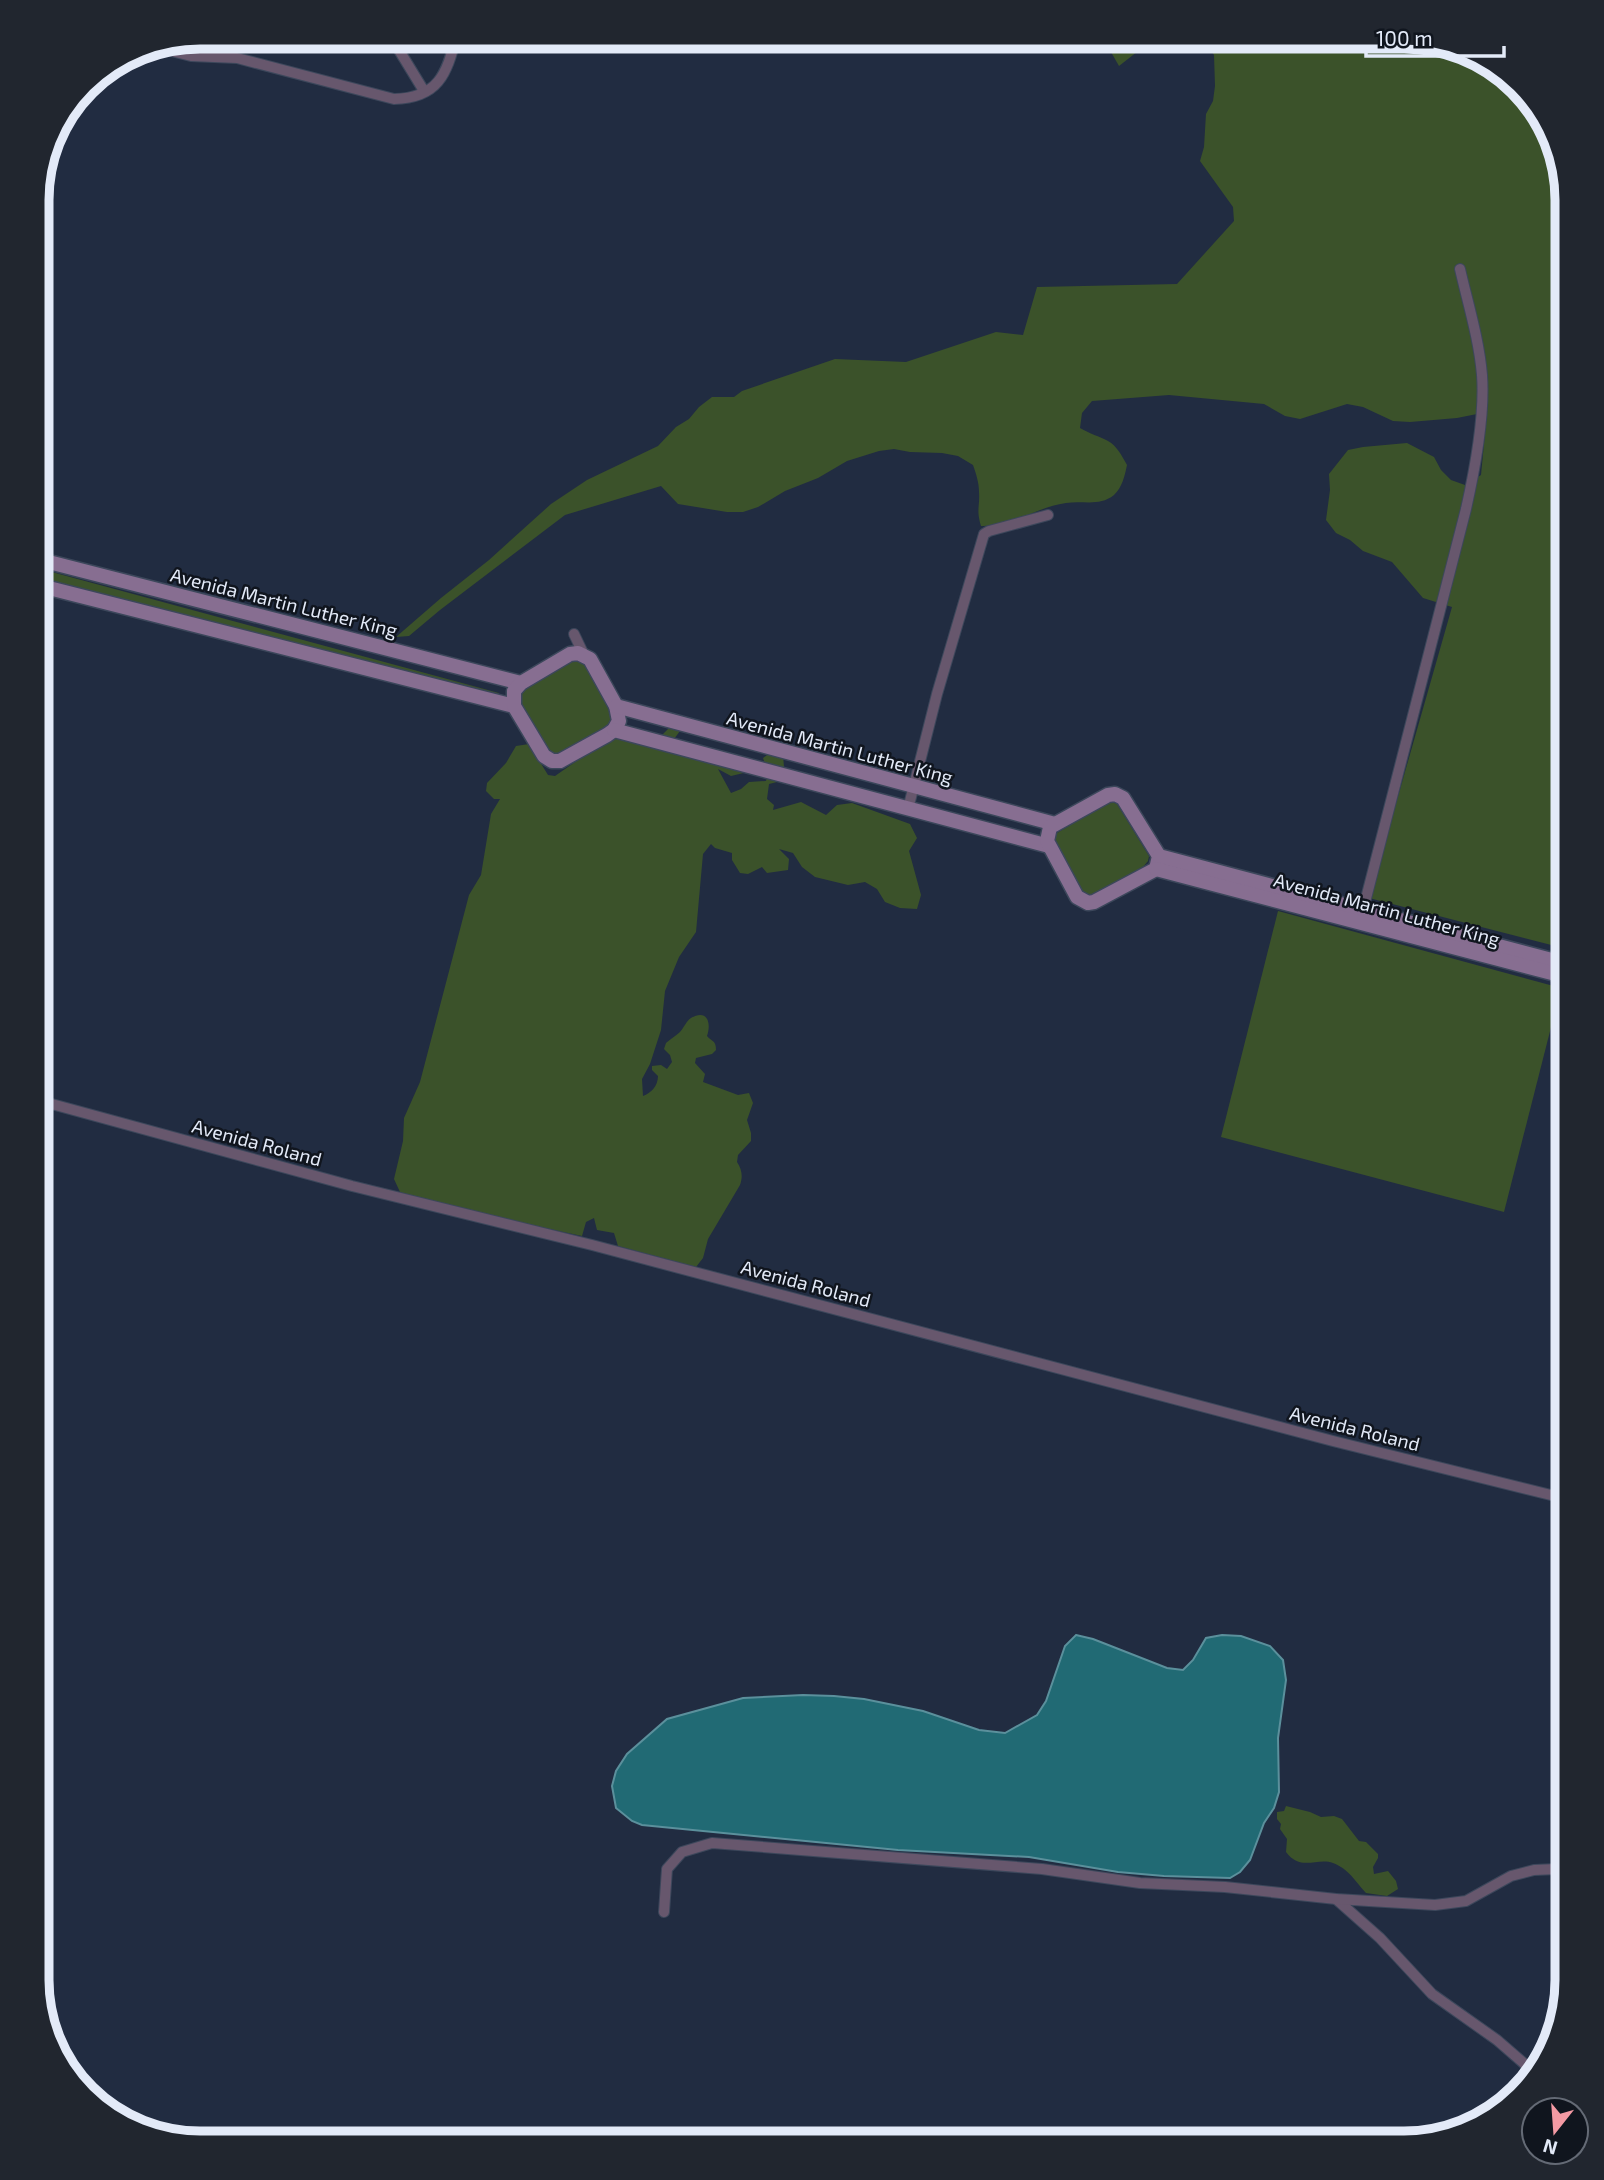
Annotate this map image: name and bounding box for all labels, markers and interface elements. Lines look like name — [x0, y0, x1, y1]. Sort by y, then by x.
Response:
scale bar — [1366, 14, 1504, 58]
text: 100 m — [1376, 25, 1433, 50]
street label: Avenida Martin Luther King — [168, 563, 400, 641]
street label: Avenida Martin Luther King — [725, 706, 956, 788]
street label: Avenida Martin Luther King — [1272, 868, 1503, 950]
street label: Avenida Roland — [190, 1114, 324, 1170]
street label: Avenida Roland — [739, 1255, 873, 1311]
street label: Avenida Roland — [1288, 1401, 1422, 1455]
north arrow — [1520, 2096, 1590, 2166]
text: N — [1540, 2135, 1560, 2161]

